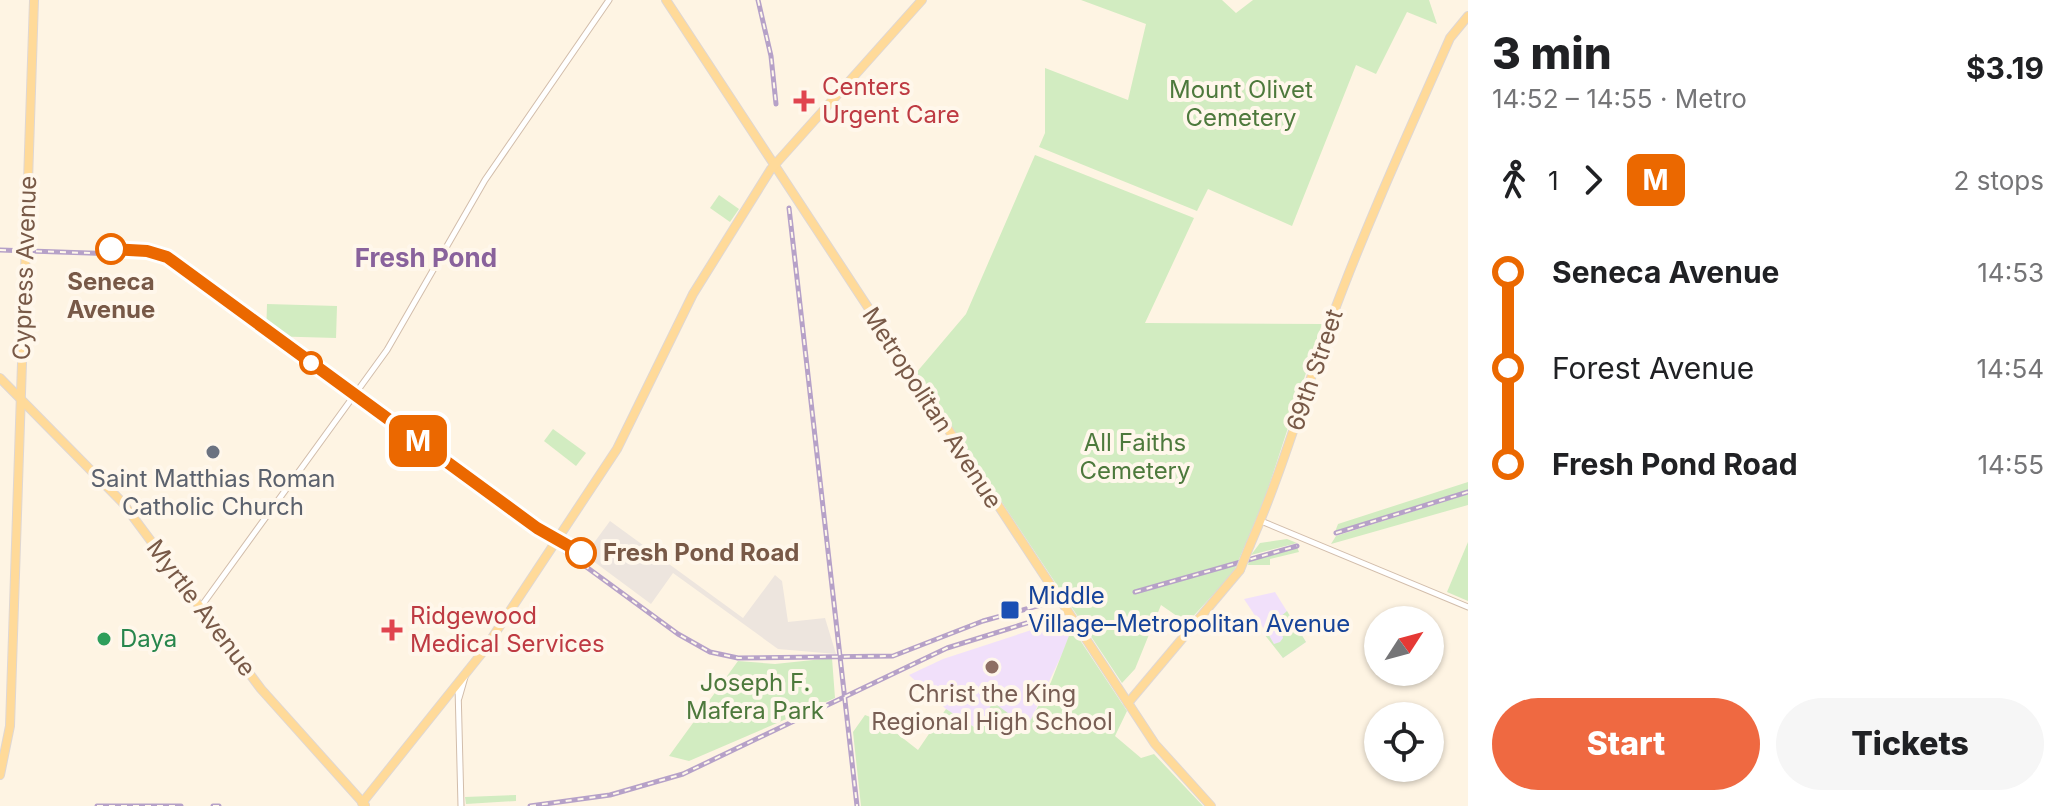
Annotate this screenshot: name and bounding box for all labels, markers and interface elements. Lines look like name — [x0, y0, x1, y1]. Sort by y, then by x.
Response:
text: 3 min — [1492, 26, 1612, 80]
text: $3.19 — [1966, 50, 2044, 86]
place label: Centers Urgent Care — [822, 72, 960, 129]
park label: Mount Olivet Cemetery — [1169, 75, 1313, 132]
text: 14:52 – 14:55 · Metro — [1492, 83, 1747, 114]
marker: Centers Urgent Care — [793, 90, 815, 112]
icon: walk — [1492, 158, 1536, 202]
icon: forward — [1571, 158, 1615, 202]
text: M — [1643, 163, 1669, 197]
text: 1 — [1548, 165, 1559, 196]
text: 2 stops — [1954, 165, 2044, 196]
street label: Cypress Avenue — [7, 175, 42, 361]
marker: Seneca Avenue — [96, 234, 126, 264]
district label: Fresh Pond — [355, 242, 497, 273]
text: Seneca Avenue — [1552, 254, 1779, 290]
text: 14:53 — [1977, 257, 2044, 288]
place label: Seneca Avenue — [67, 267, 155, 324]
street label: Metropolitan Avenue — [857, 302, 1008, 514]
street label: 69th Street — [1280, 305, 1349, 434]
text: Forest Avenue — [1552, 350, 1754, 386]
unlabelled marker — [300, 352, 322, 374]
text: 14:54 — [1977, 353, 2044, 384]
line badge: M — [392, 415, 444, 467]
text: M — [405, 424, 431, 458]
park label: All Faiths Cemetery — [1079, 428, 1191, 485]
marker: Saint Matthias Roman Catholic Church — [204, 443, 222, 461]
text: Fresh Pond Road — [1552, 446, 1798, 482]
text: 14:55 — [1978, 449, 2044, 480]
place label: Saint Matthias Roman Catholic Church — [91, 464, 335, 521]
street label: Myrtle Avenue — [141, 534, 262, 682]
marker: Fresh Pond Road — [566, 538, 596, 568]
place label: Fresh Pond Road — [603, 538, 799, 567]
place label: Middle Village–Metropolitan Avenue — [1028, 581, 1350, 638]
marker: Middle Village–Metropolitan Avenue — [999, 599, 1021, 621]
place label: Ridgewood Medical Services — [410, 601, 605, 658]
north arrow — [1364, 606, 1444, 686]
map controls — [1364, 606, 1444, 782]
marker: Ridgewood Medical Services — [381, 619, 403, 641]
place label: Daya — [120, 624, 177, 653]
marker: Daya — [95, 630, 113, 648]
marker: Christ the King Regional High School — [983, 658, 1001, 676]
park label: Joseph F. Mafera Park — [686, 668, 824, 725]
place label: Christ the King Regional High School — [871, 679, 1113, 736]
button: Start — [1492, 698, 1760, 790]
button: Tickets — [1776, 698, 2044, 790]
button: locate — [1364, 702, 1444, 782]

